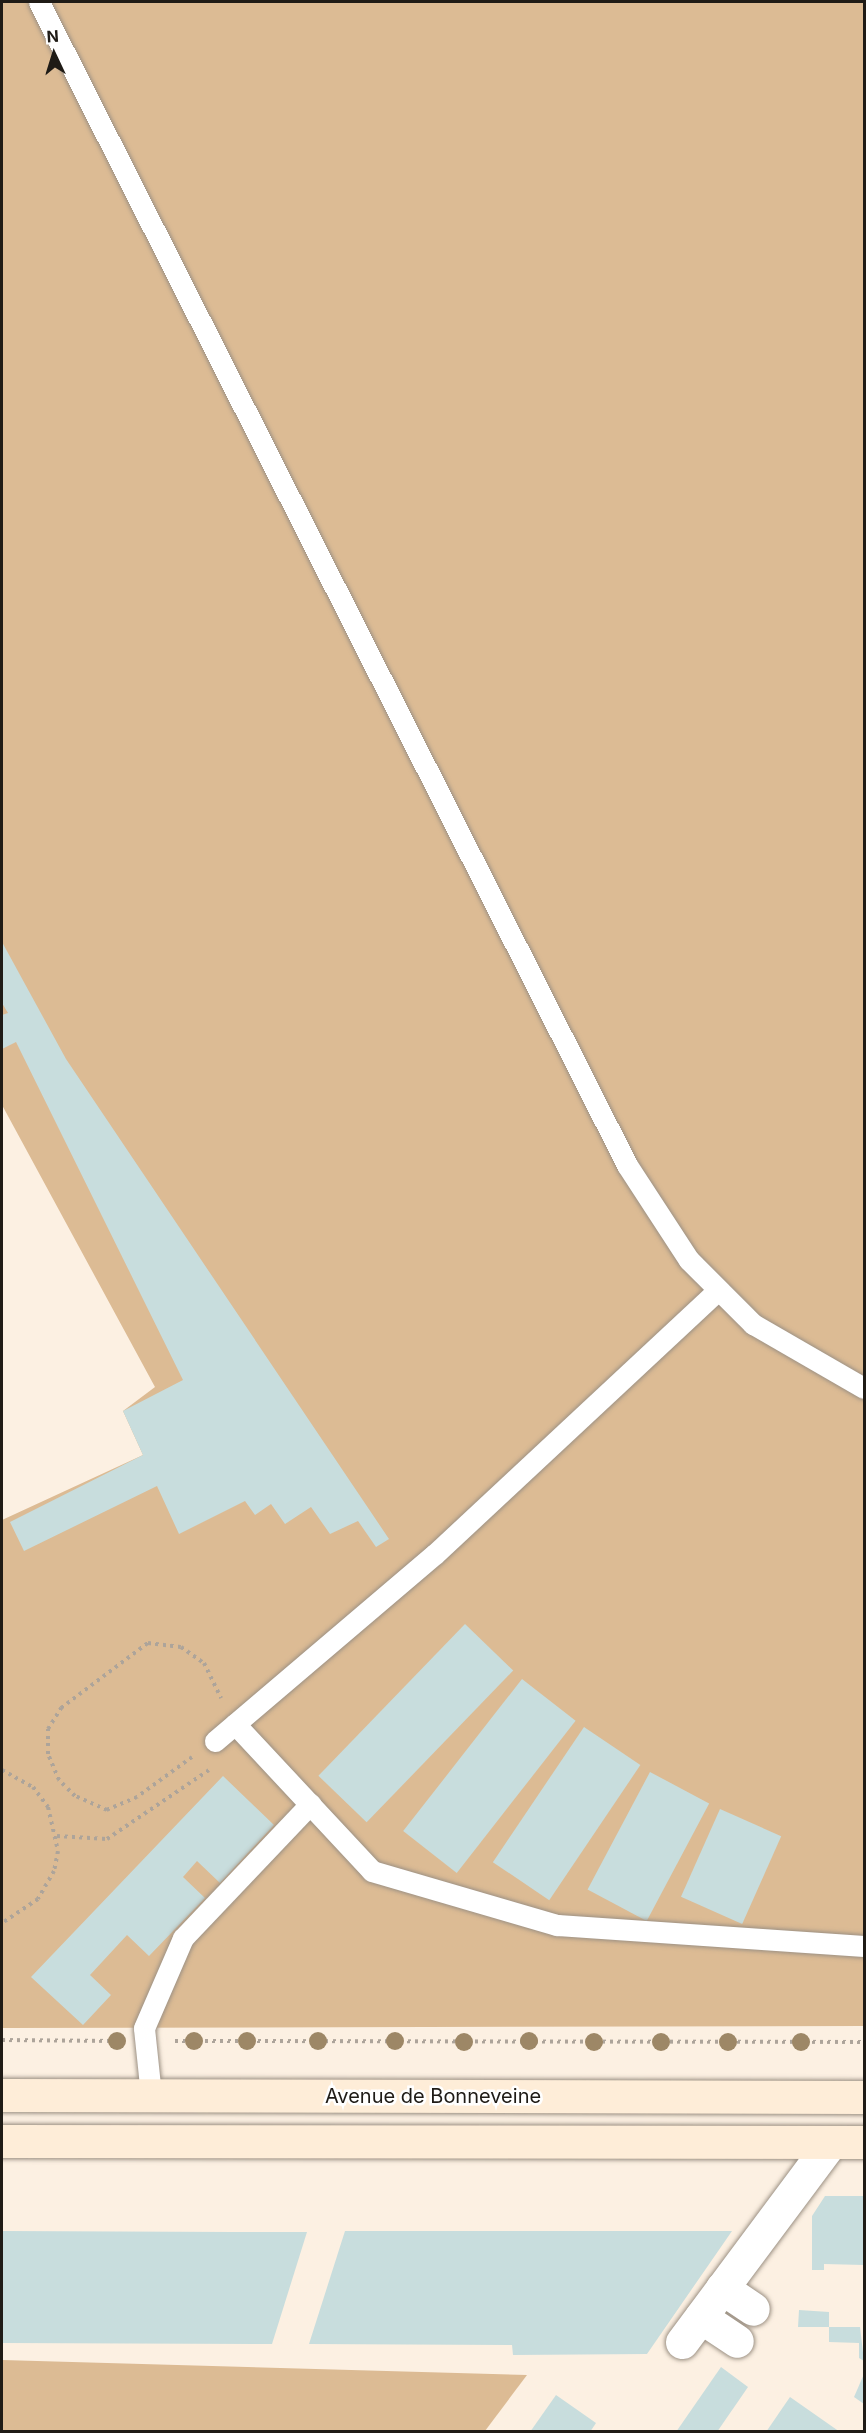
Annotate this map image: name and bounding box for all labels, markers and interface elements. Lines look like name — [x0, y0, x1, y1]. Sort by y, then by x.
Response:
north arrow — [24, 24, 84, 84]
text: N — [46, 26, 60, 46]
street label: Avenue de Bonneveine — [325, 2084, 541, 2108]

